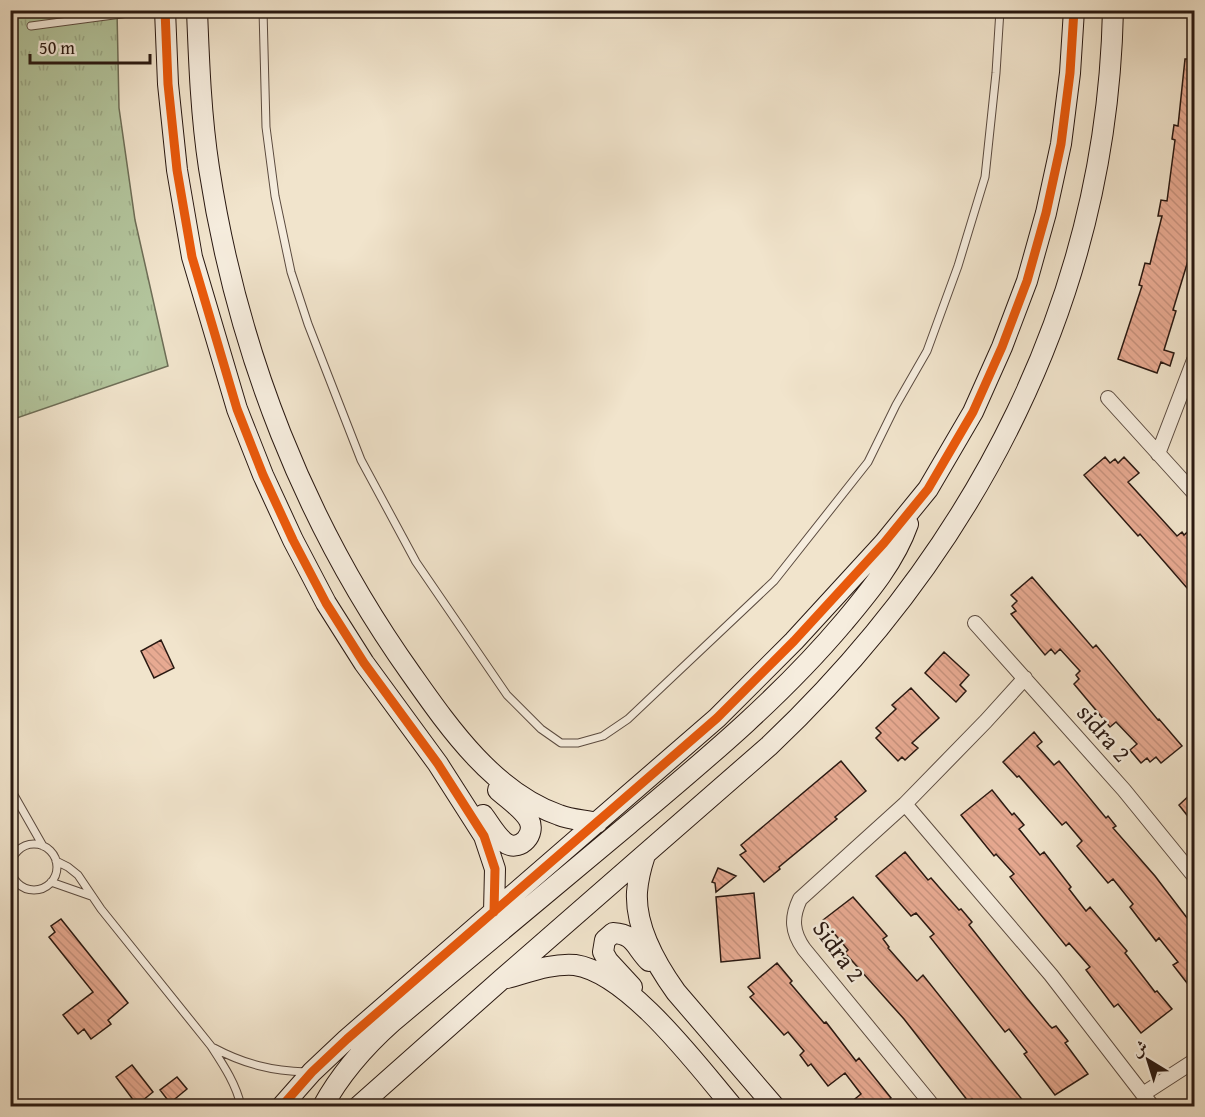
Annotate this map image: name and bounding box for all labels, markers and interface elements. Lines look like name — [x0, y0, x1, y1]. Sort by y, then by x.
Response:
scale bar — [30, 27, 150, 65]
text: 50 m — [39, 34, 75, 61]
street label: sidra 2 — [1069, 696, 1139, 770]
street label: Sidra 2 — [805, 913, 873, 989]
north arrow — [1118, 1030, 1178, 1090]
text: ش — [1125, 1034, 1152, 1063]

